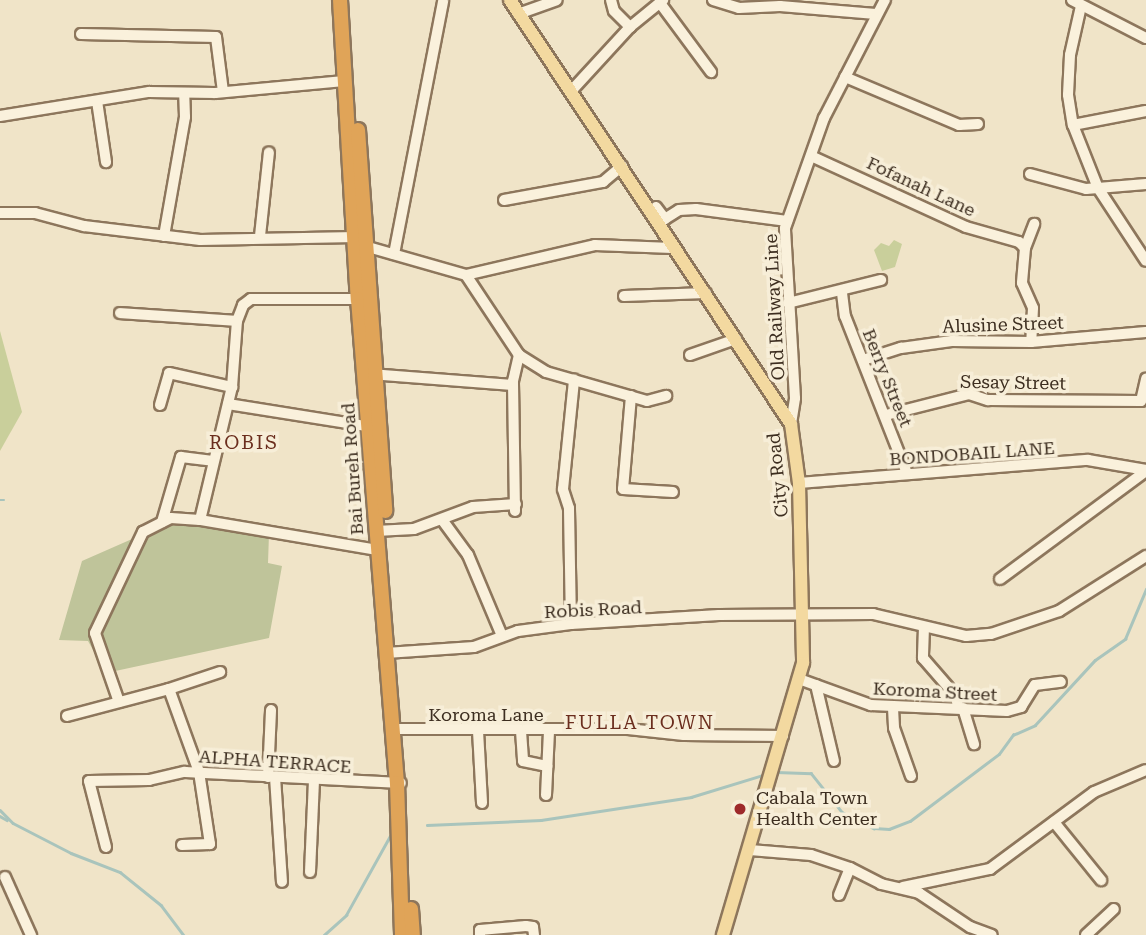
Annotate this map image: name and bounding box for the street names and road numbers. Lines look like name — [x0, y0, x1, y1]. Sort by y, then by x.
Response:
street label: Fofanah Lane — [863, 152, 979, 222]
street label: Old Railway Line — [760, 233, 790, 381]
street label: Alusine Street — [942, 312, 1064, 338]
street label: Berry Street — [858, 326, 916, 430]
street label: Sesay Street — [960, 371, 1066, 395]
street label: Bai Bureh Road — [338, 402, 368, 536]
street label: City Road — [763, 432, 793, 518]
street label: BONDOBAIL LANE — [889, 437, 1055, 471]
street label: Robis Road — [543, 597, 643, 623]
street label: Koroma Street — [872, 678, 998, 706]
street label: Koroma Lane — [428, 704, 544, 726]
street label: ALPHA TERRACE — [198, 746, 352, 778]

